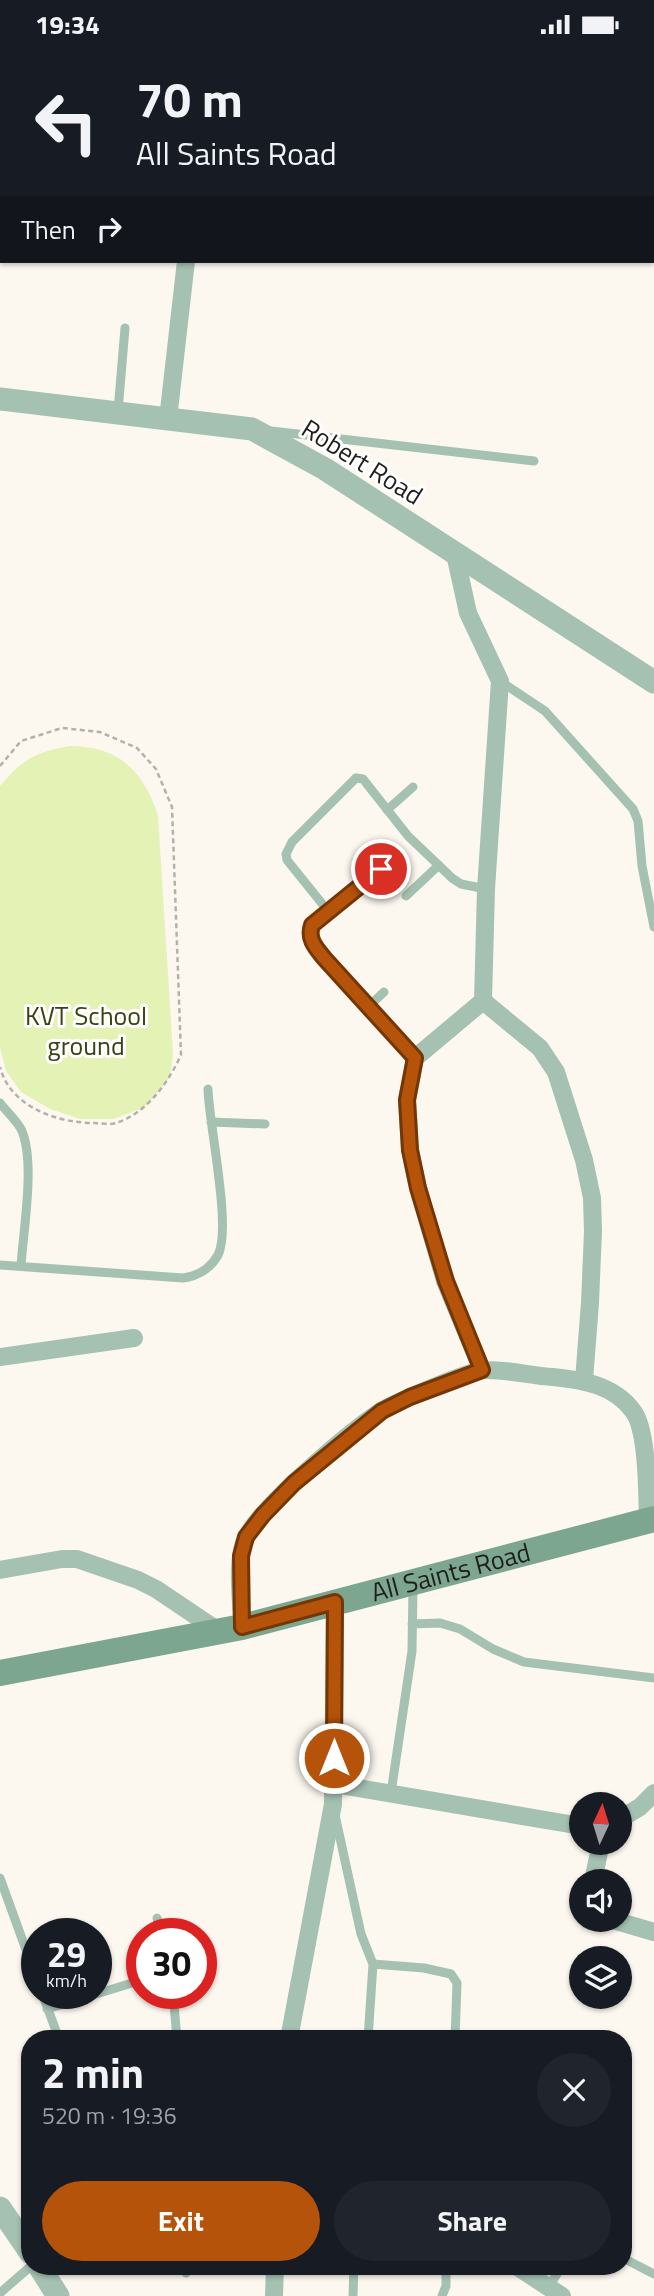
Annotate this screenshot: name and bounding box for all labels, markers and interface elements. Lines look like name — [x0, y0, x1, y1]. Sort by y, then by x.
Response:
text: 19:34 — [35, 5, 100, 44]
text: 70 m — [136, 61, 243, 136]
icon: left — [21, 77, 112, 168]
text: All Saints Road — [136, 129, 337, 177]
text: Then — [21, 210, 76, 249]
icon: right — [90, 210, 128, 248]
street label: Robert Road — [294, 409, 430, 514]
pin — [351, 839, 411, 899]
icon: arrive — [362, 850, 400, 888]
park label: KVT School ground — [25, 996, 147, 1065]
street label: All Saints Road — [367, 1532, 534, 1611]
position arrow — [297, 1721, 371, 1795]
north arrow — [569, 1792, 632, 1855]
map controls — [569, 1792, 632, 2009]
button: sound — [569, 1869, 632, 1932]
speed limit sign: 30 — [126, 1918, 217, 2009]
text: 29 — [47, 1927, 86, 1981]
button: layers — [569, 1946, 632, 2009]
text: km/h — [46, 1967, 87, 1994]
text: 2 min — [42, 2040, 144, 2104]
button: close — [537, 2053, 611, 2127]
text: 520 m · 19:36 — [42, 2098, 177, 2133]
button: Exit — [42, 2181, 320, 2261]
button: Share — [334, 2181, 611, 2261]

